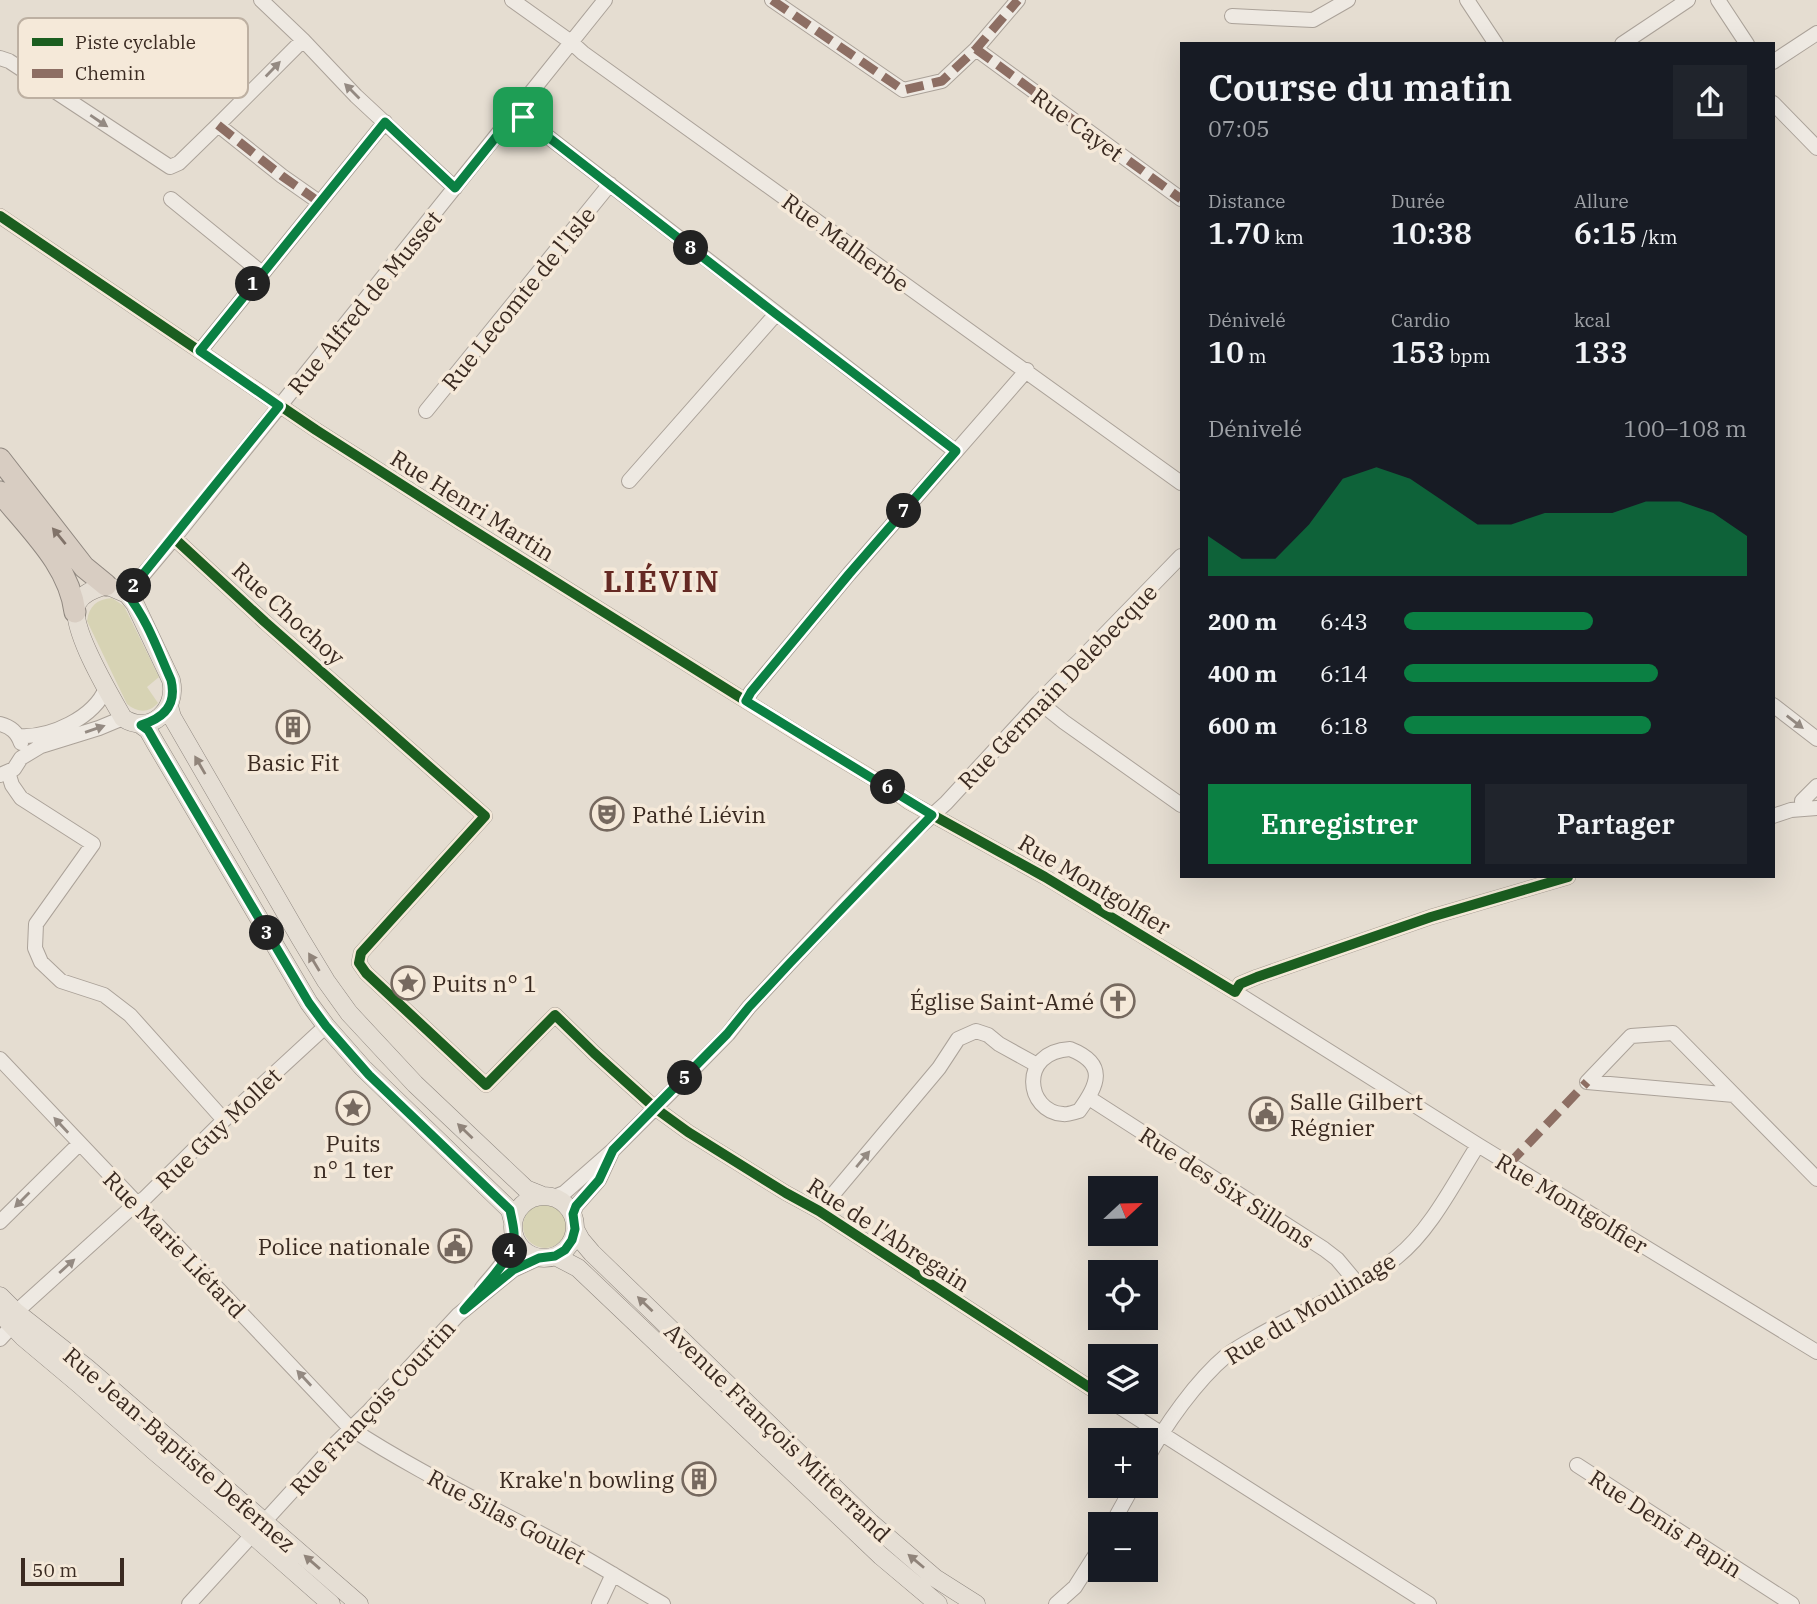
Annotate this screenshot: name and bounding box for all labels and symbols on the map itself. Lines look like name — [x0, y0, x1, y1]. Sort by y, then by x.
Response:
legend — [18, 18, 248, 98]
text: Piste cyclable — [75, 30, 196, 54]
text: Chemin — [75, 61, 146, 85]
one-way arrow — [264, 61, 280, 78]
street label: Rue Cayet — [1026, 80, 1130, 168]
one-way arrow — [344, 83, 360, 99]
pin — [493, 87, 553, 147]
one-way arrow — [90, 114, 108, 128]
street label: Rue Malherbe — [777, 186, 915, 298]
street label: Rue Lecomte de l'Isle — [435, 200, 601, 396]
street label: Rue Alfred de Musset — [280, 204, 448, 400]
pin: 8 — [674, 230, 708, 266]
pin: 1 — [236, 266, 270, 302]
street label: Rue Henri Martin — [385, 442, 561, 568]
pin: 7 — [886, 494, 922, 528]
one-way arrow — [52, 528, 67, 545]
street label: Rue Chochoy — [227, 555, 352, 672]
district label: LIÉVIN — [603, 561, 721, 600]
pin: 2 — [116, 568, 152, 604]
street label: Rue Germain Delebecque — [951, 577, 1163, 795]
building icon: Basic Fit — [274, 708, 312, 746]
one-way arrow — [1786, 714, 1804, 728]
one-way arrow — [84, 723, 105, 734]
place label: Basic Fit — [247, 747, 339, 777]
one-way arrow — [194, 755, 206, 775]
pin: 6 — [870, 770, 906, 804]
theatre icon: Pathé Liévin — [588, 795, 626, 833]
place label: Pathé Liévin — [632, 799, 766, 829]
street label: Rue Montgolfier — [1013, 827, 1177, 941]
pin: 3 — [250, 916, 284, 950]
one-way arrow — [308, 952, 321, 971]
place icon: Puits n° 1 — [389, 964, 427, 1002]
place label: Puits n° 1 — [432, 968, 537, 998]
church icon: Église Saint-Amé — [1099, 982, 1137, 1020]
place label: Église Saint-Amé — [910, 986, 1094, 1016]
pin: 5 — [668, 1060, 702, 1096]
street label: Rue Guy Mollet — [149, 1061, 287, 1195]
place label: Salle Gilbert Régnier — [1290, 1086, 1423, 1142]
place icon: Puits n° 1 ter — [334, 1089, 372, 1127]
public building icon: Salle Gilbert Régnier — [1247, 1095, 1285, 1133]
one-way arrow — [54, 1117, 70, 1134]
street label: Rue des Six Sillons — [1134, 1119, 1320, 1255]
one-way arrow — [457, 1123, 474, 1139]
place label: Puits n° 1 ter — [313, 1128, 393, 1184]
street label: Rue Montgolfier — [1490, 1146, 1654, 1260]
one-way arrow — [855, 1150, 870, 1167]
street label: Rue Marie Liétard — [97, 1164, 253, 1324]
street label: Rue de l'Abregain — [802, 1170, 976, 1298]
north arrow — [1088, 1176, 1158, 1246]
one-way arrow — [14, 1192, 30, 1208]
public building icon: Police nationale — [436, 1227, 474, 1265]
place label: Police nationale — [258, 1231, 430, 1261]
pin: 4 — [492, 1234, 528, 1268]
street label: Rue du Moulinage — [1219, 1245, 1401, 1371]
one-way arrow — [58, 1258, 76, 1274]
one-way arrow — [636, 1295, 653, 1312]
street label: Rue François Courtin — [283, 1313, 461, 1501]
street label: Avenue François Mitterrand — [659, 1316, 897, 1548]
street label: Rue Jean-Baptiste Defernez — [58, 1340, 302, 1558]
one-way arrow — [296, 1370, 312, 1387]
building icon: Krake'n bowling — [680, 1460, 718, 1498]
street label: Rue Silas Goulet — [423, 1462, 591, 1570]
street label: Rue Denis Papin — [1584, 1462, 1748, 1584]
place label: Krake'n bowling — [499, 1464, 674, 1494]
one-way arrow — [303, 1554, 321, 1570]
one-way arrow — [907, 1554, 925, 1569]
scale bar — [21, 1555, 124, 1587]

